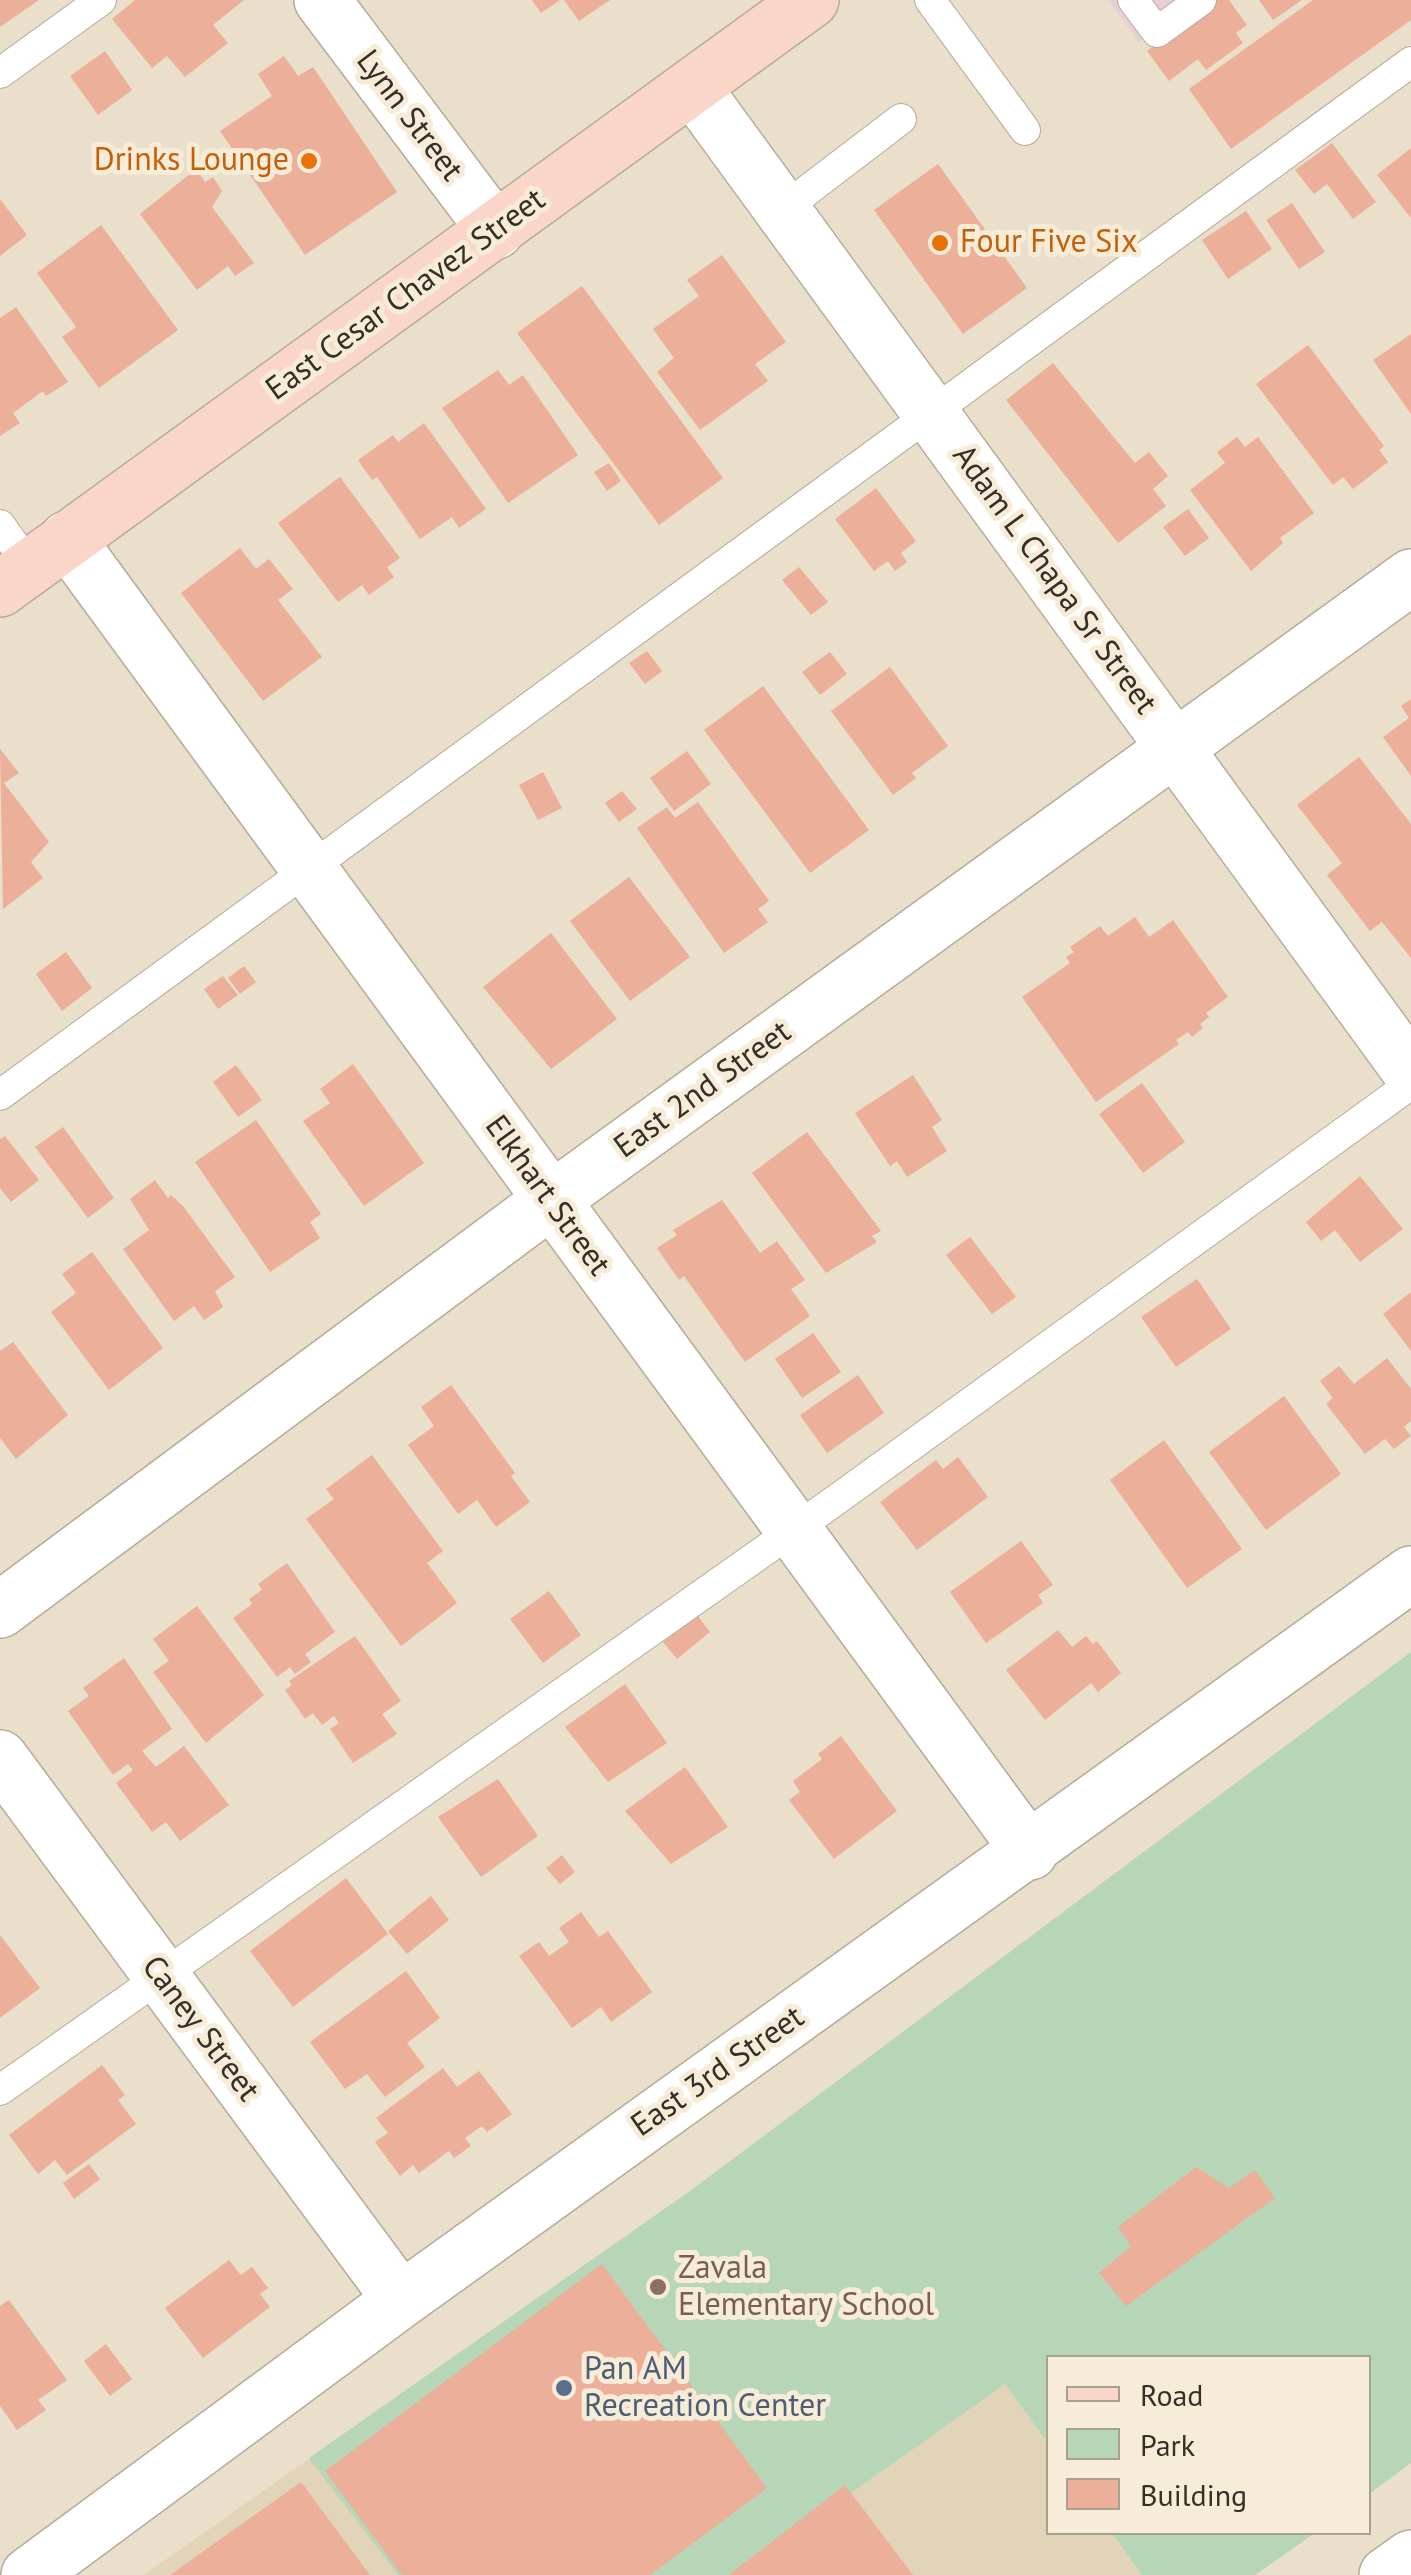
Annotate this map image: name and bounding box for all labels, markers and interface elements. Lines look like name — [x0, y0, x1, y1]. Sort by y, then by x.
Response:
street label: Lynn Street — [347, 43, 471, 189]
place label: Drinks Lounge — [94, 142, 289, 180]
marker: Drinks Lounge — [298, 150, 320, 172]
street label: East Cesar Chavez Street — [259, 181, 553, 409]
place label: Four Five Six — [960, 224, 1137, 262]
marker: Four Five Six — [929, 232, 951, 254]
street label: Adam L Chapa Sr Street — [944, 438, 1164, 722]
street label: East 2nd Street — [607, 1013, 799, 1167]
street label: Elkhart Street — [476, 1109, 618, 1283]
street label: Caney Street — [133, 1949, 267, 2109]
street label: East 3rd Street — [624, 1998, 812, 2146]
place label: Zavala Elementary School — [678, 2250, 934, 2325]
marker: Zavala Elementary School — [647, 2276, 669, 2298]
place label: Pan AM Recreation Center — [584, 2351, 826, 2426]
legend — [1046, 2355, 1371, 2535]
text: Road — [1140, 2375, 1204, 2414]
marker: Pan AM Recreation Center — [553, 2377, 575, 2399]
text: Park — [1140, 2425, 1195, 2464]
text: Building — [1140, 2475, 1247, 2514]

